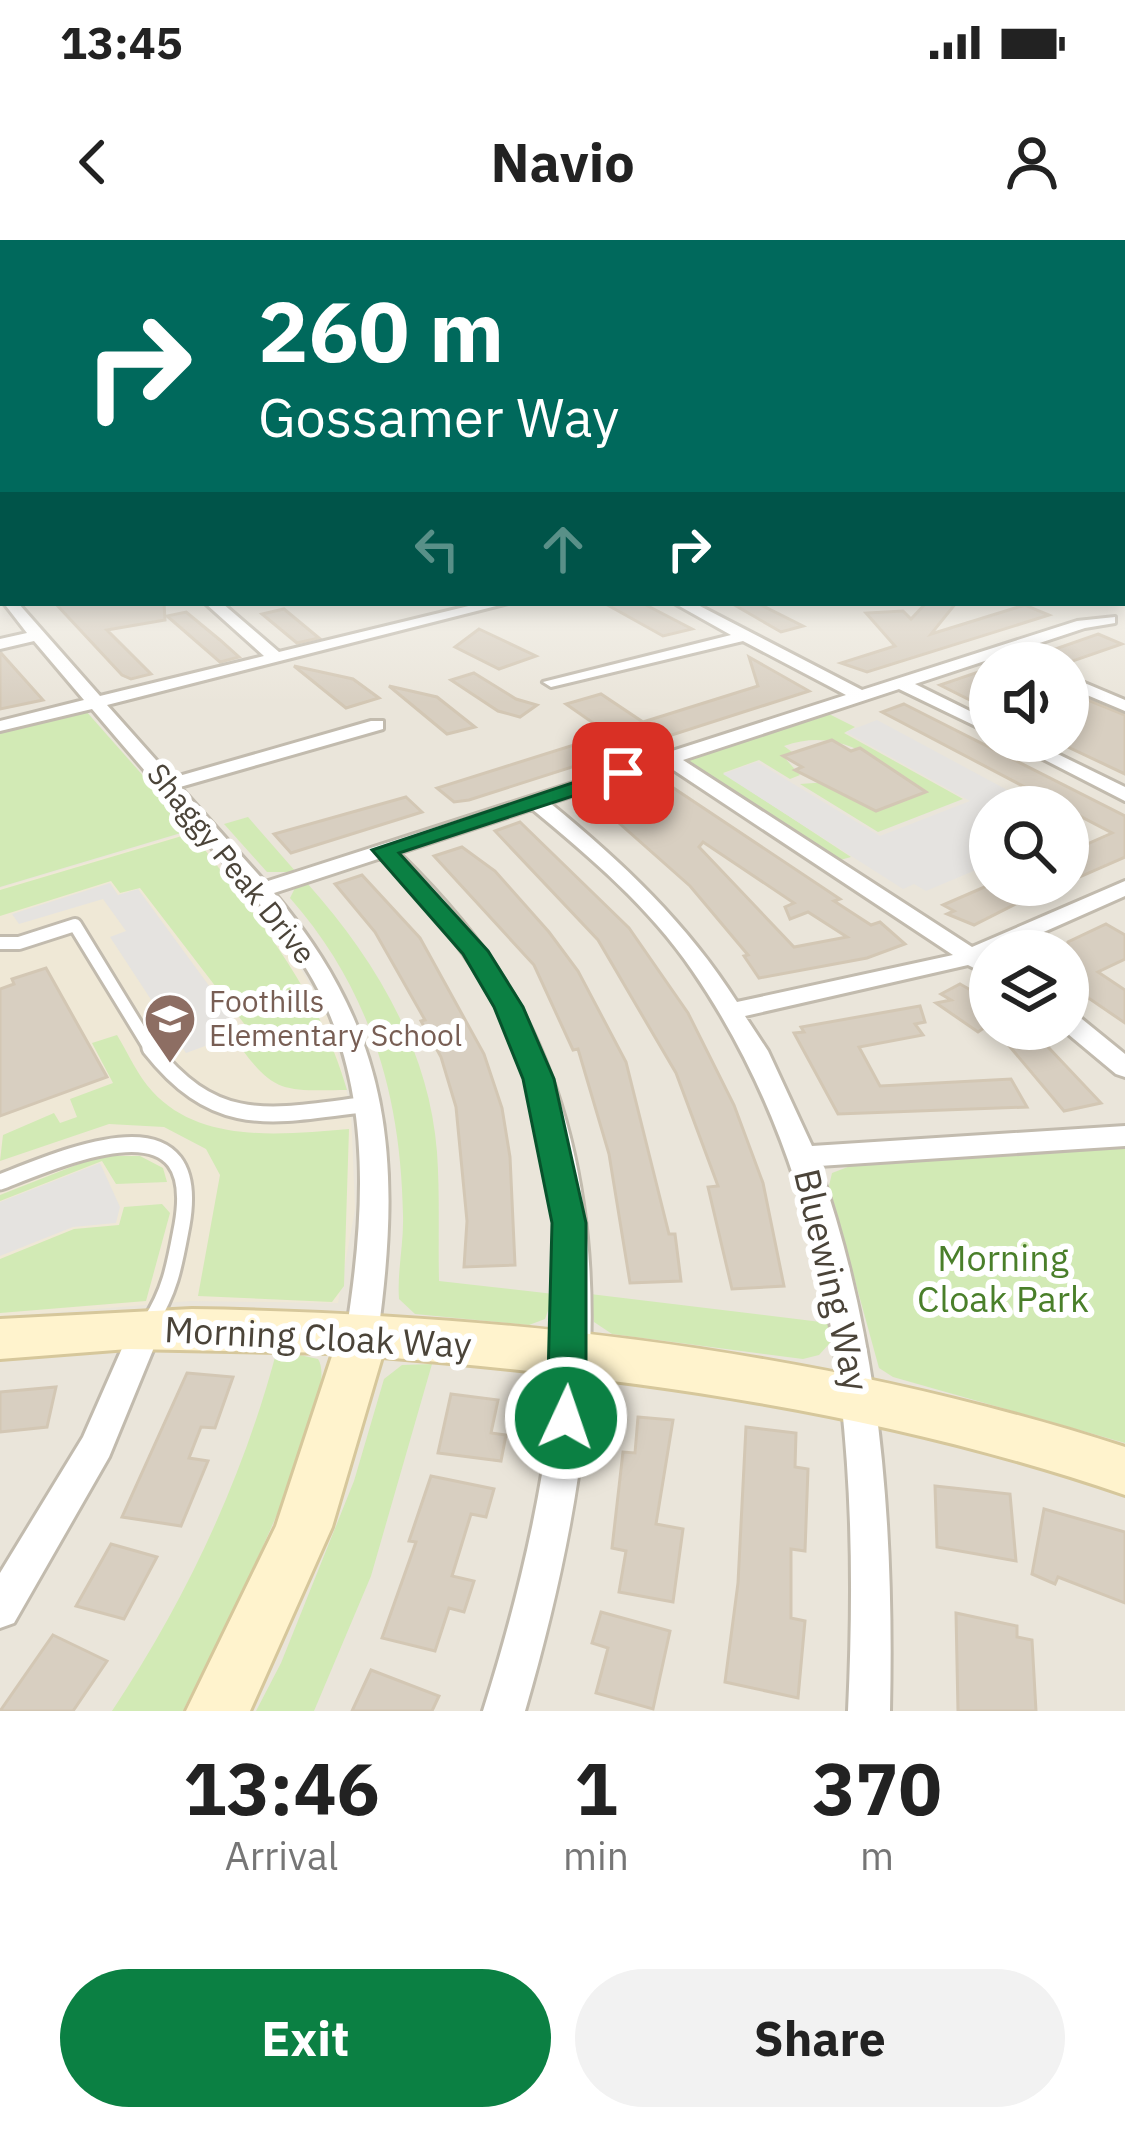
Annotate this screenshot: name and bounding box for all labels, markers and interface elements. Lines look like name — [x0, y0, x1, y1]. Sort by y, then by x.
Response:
text: 13:45 — [60, 13, 183, 71]
text: Navio — [490, 127, 635, 197]
icon: back — [60, 129, 126, 195]
icon: person — [999, 129, 1065, 195]
text: 260 m — [258, 276, 504, 385]
icon: right — [60, 288, 216, 444]
text: Gossamer Way — [258, 382, 619, 452]
icon: left — [404, 516, 470, 582]
icon: ahead — [530, 516, 596, 582]
icon: right — [656, 516, 722, 582]
map controls — [969, 642, 1089, 1050]
button: sound — [969, 642, 1089, 762]
pin — [572, 722, 674, 824]
icon: arrive — [590, 740, 656, 806]
street label: Shaggy Peak Drive — [139, 755, 325, 971]
button: search — [969, 786, 1089, 906]
button: layers — [969, 930, 1089, 1050]
place label: Foothills Elementary School — [209, 981, 462, 1054]
school or university icon: Foothills Elementary School — [142, 991, 198, 1065]
street label: Bluewing Way — [784, 1164, 881, 1396]
park label: Morning Cloak Park — [917, 1234, 1089, 1322]
street label: Morning Cloak Way — [163, 1305, 473, 1368]
position arrow — [503, 1355, 629, 1481]
text: 13:46 — [183, 1741, 380, 1835]
text: 1 — [574, 1741, 618, 1835]
text: 370 — [812, 1741, 942, 1835]
text: Arrival — [225, 1830, 338, 1881]
text: min — [563, 1830, 629, 1881]
text: m — [860, 1830, 894, 1881]
button: Exit — [60, 1969, 551, 2107]
button: Share — [575, 1969, 1065, 2107]

